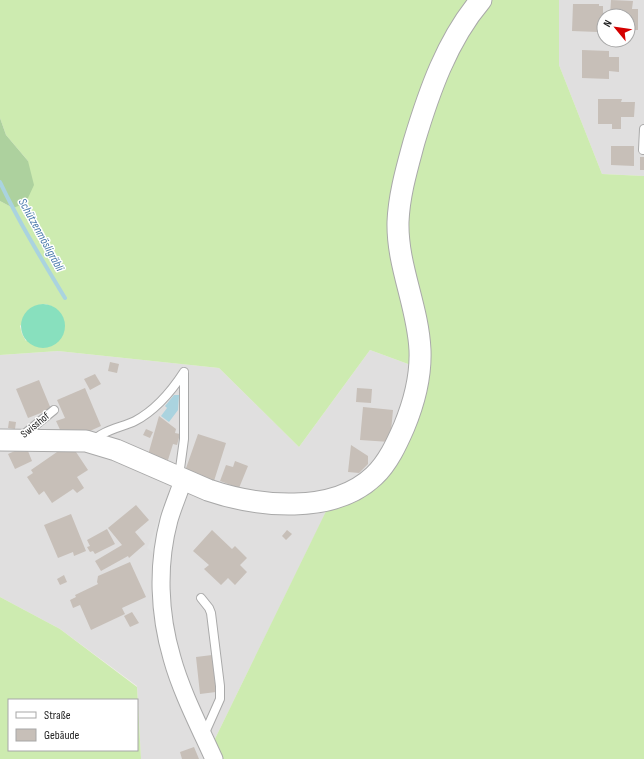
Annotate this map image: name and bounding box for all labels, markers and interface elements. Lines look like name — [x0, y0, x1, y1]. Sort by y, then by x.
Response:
north arrow — [596, 8, 636, 48]
text: N — [601, 18, 615, 29]
water label: Schützenmösligräbli — [15, 196, 68, 275]
street label: Swisshof — [18, 409, 53, 440]
legend — [8, 699, 138, 751]
text: Straße — [44, 708, 71, 723]
text: Gebäude — [44, 728, 79, 743]

